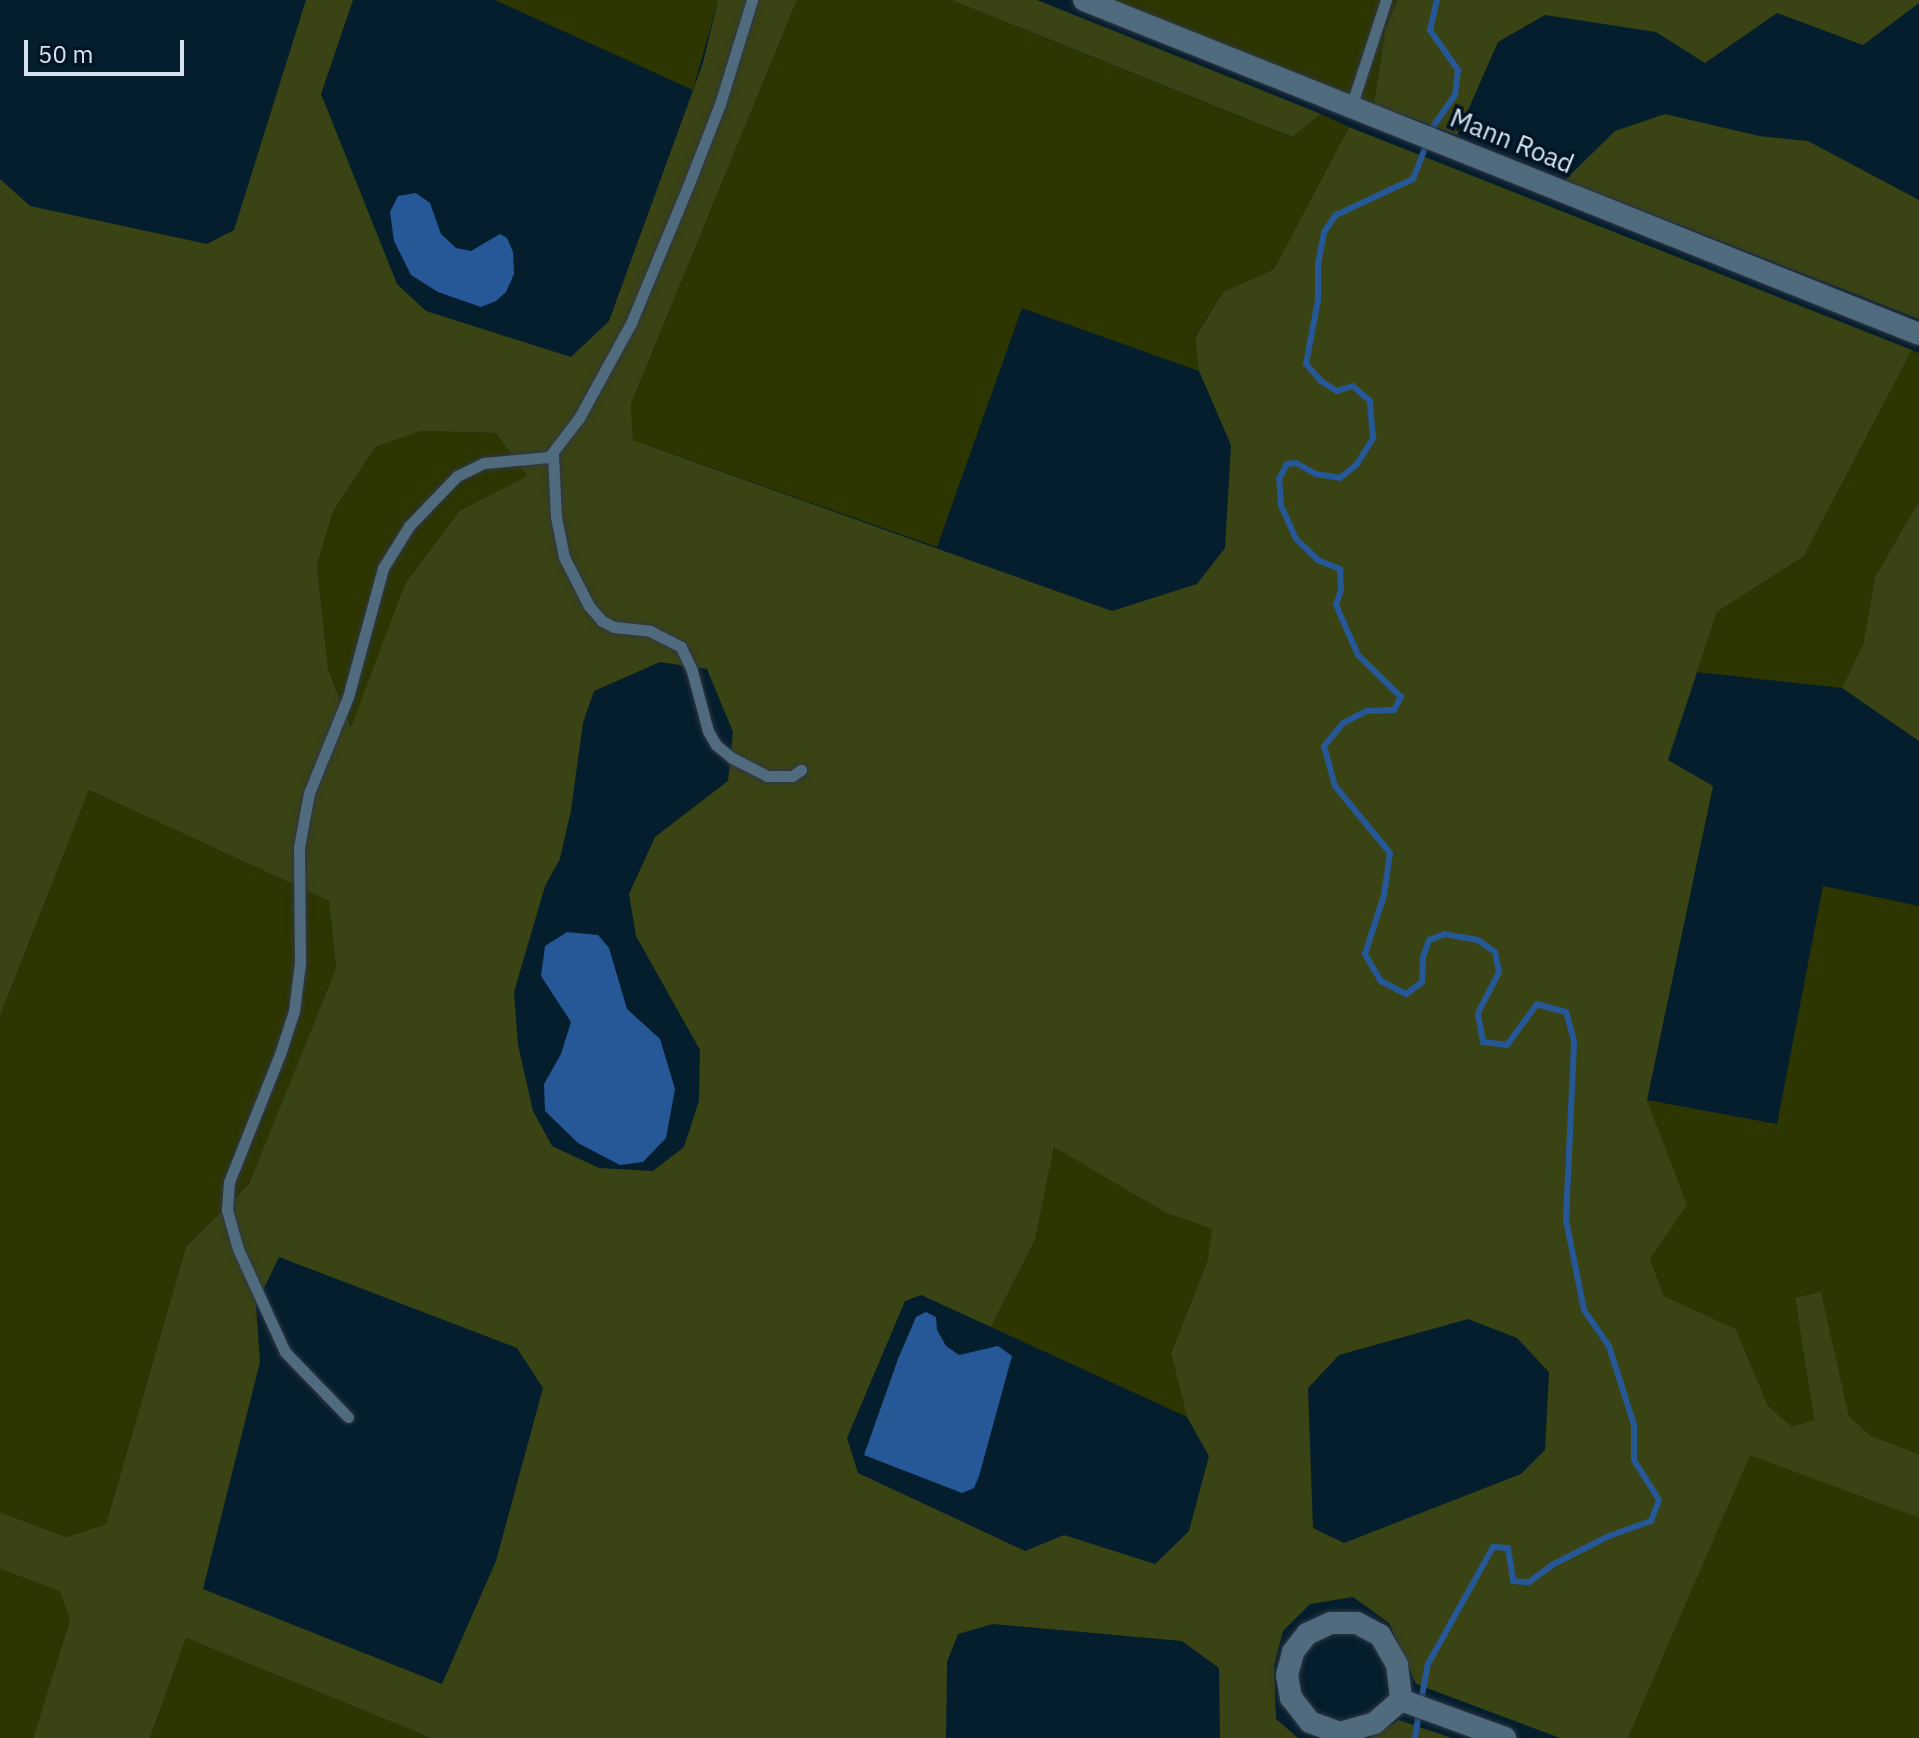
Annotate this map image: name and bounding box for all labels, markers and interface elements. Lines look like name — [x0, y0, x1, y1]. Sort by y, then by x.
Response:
scale bar — [28, 24, 188, 74]
text: 50 m — [38, 38, 93, 70]
street label: Mann Road — [1446, 102, 1578, 180]

